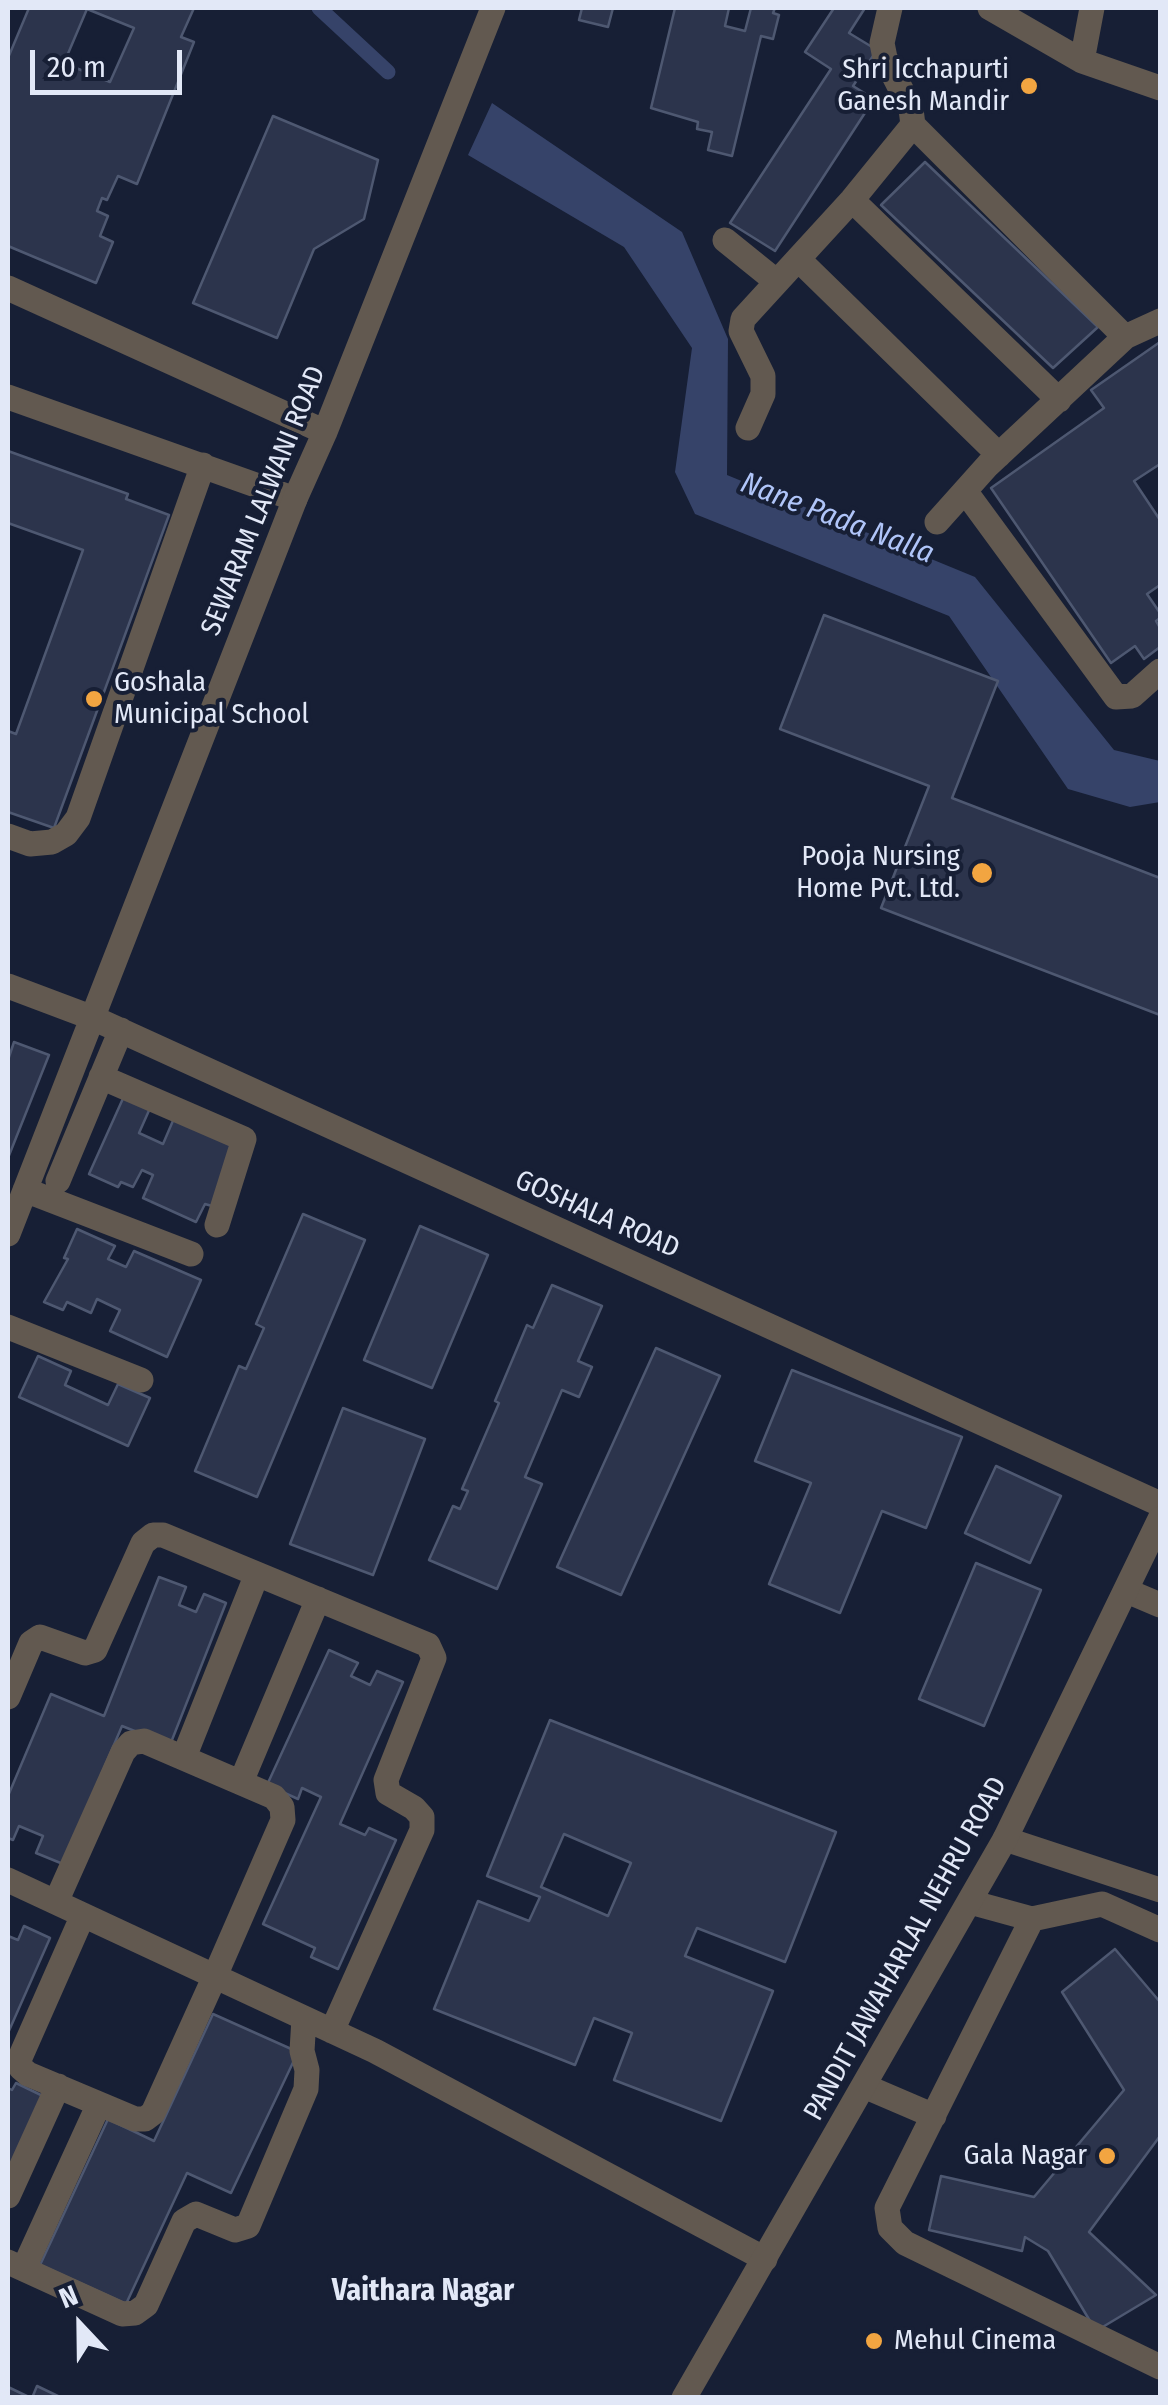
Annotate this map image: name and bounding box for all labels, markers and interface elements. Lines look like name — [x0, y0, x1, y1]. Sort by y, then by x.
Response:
scale bar — [35, 30, 188, 92]
text: 20 m — [47, 49, 106, 85]
place label: Shri Icchapurti Ganesh Mandir — [837, 53, 1009, 119]
marker: Shri Icchapurti Ganesh Mandir — [1018, 75, 1040, 97]
street label: SEWARAM LALWANI ROAD — [195, 361, 333, 641]
water label: Nane Pada Nalla — [735, 466, 939, 572]
place label: Goshala Municipal School — [114, 666, 309, 732]
marker: Goshala Municipal School — [83, 688, 105, 710]
place label: Pooja Nursing Home Pvt. Ltd. — [796, 840, 960, 906]
marker: Pooja Nursing Home Pvt. Ltd. — [969, 860, 995, 886]
street label: GOSHALA ROAD — [510, 1164, 684, 1266]
street label: PANDIT JAWAHARLAL NEHRU ROAD — [797, 1771, 1015, 2127]
place label: Gala Nagar — [963, 2139, 1087, 2173]
marker: Gala Nagar — [1096, 2145, 1118, 2167]
district label: Vaithara Nagar — [332, 2274, 514, 2310]
north arrow — [30, 2275, 130, 2375]
text: N — [55, 2278, 83, 2315]
place label: Mehul Cinema — [894, 2324, 1056, 2358]
marker: Mehul Cinema — [863, 2330, 885, 2352]

